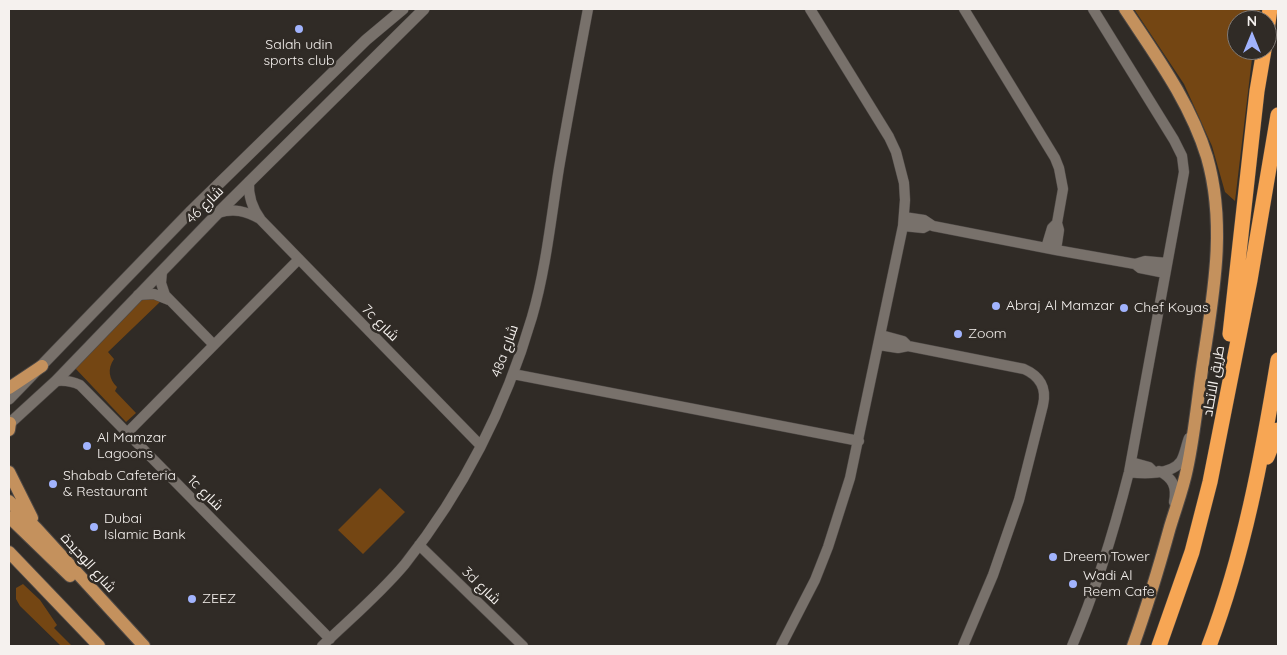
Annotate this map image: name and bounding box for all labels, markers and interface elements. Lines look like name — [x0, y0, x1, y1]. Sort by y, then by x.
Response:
north arrow — [1227, 10, 1277, 60]
text: N — [1247, 12, 1257, 30]
marker: Salah udin sports club — [293, 23, 305, 35]
place label: Salah udin sports club — [263, 37, 335, 70]
street label: شارع 46 — [183, 183, 227, 227]
place label: Abraj Al Mamzar — [1006, 298, 1114, 314]
marker: Abraj Al Mamzar — [990, 300, 1002, 312]
place label: Chef Koyas — [1134, 300, 1208, 316]
street label: 7c شارع — [358, 301, 402, 345]
marker: Chef Koyas — [1118, 302, 1130, 314]
street label: 48a شارع — [488, 323, 522, 379]
place label: Zoom — [968, 326, 1007, 342]
marker: Zoom — [952, 328, 964, 340]
street label: طريق الاتحاد — [1200, 344, 1228, 418]
place label: Al Mamzar Lagoons — [97, 430, 167, 462]
marker: Al Mamzar Lagoons — [81, 440, 93, 452]
place label: Shabab Cafeteria & Restaurant — [63, 468, 176, 501]
street label: 1c شارع — [184, 472, 226, 514]
marker: Shabab Cafeteria & Restaurant — [47, 478, 59, 490]
place label: Dubai Islamic Bank — [104, 511, 186, 544]
marker: Dubai Islamic Bank — [88, 521, 100, 533]
street label: شارع الوحيدة — [57, 530, 119, 596]
place label: Dreem Tower — [1063, 549, 1150, 565]
marker: Dreem Tower — [1047, 551, 1059, 563]
street label: 3d شارع — [458, 564, 504, 608]
place label: Wadi Al Reem Cafe — [1083, 568, 1155, 600]
marker: Wadi Al Reem Cafe — [1067, 578, 1079, 590]
place label: ZEEZ — [202, 591, 236, 607]
marker: ZEEZ — [186, 593, 198, 605]

